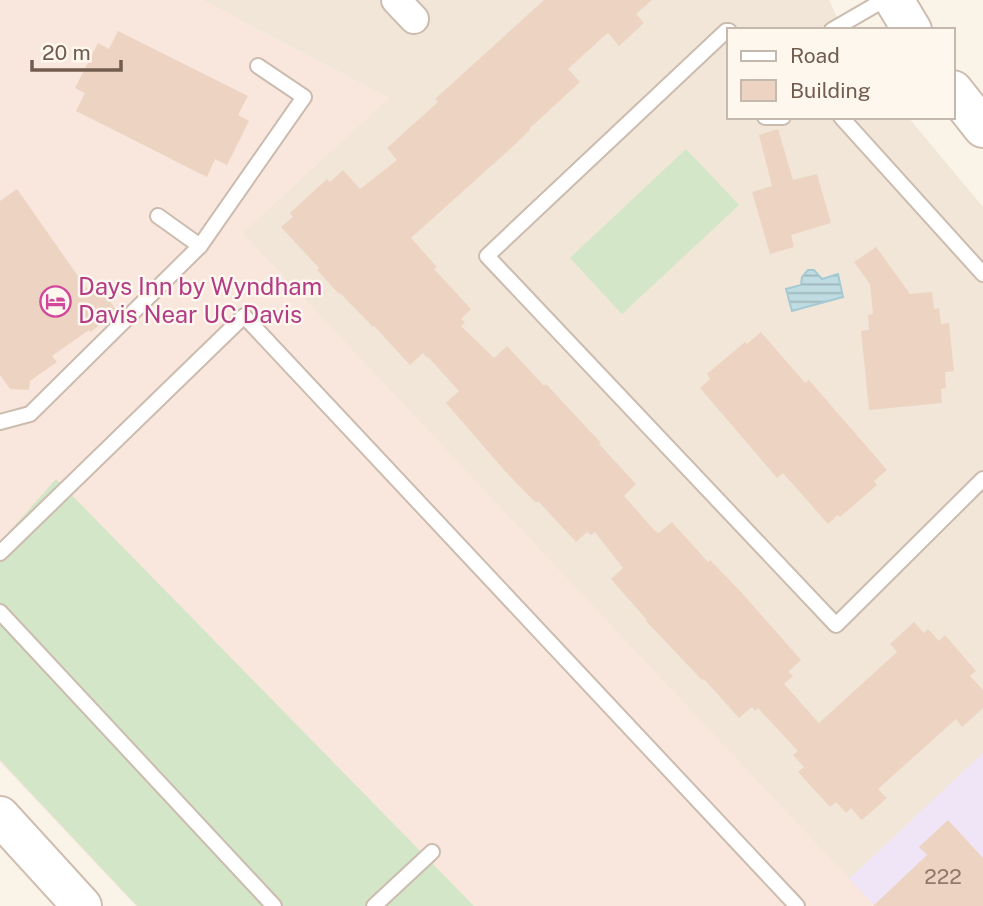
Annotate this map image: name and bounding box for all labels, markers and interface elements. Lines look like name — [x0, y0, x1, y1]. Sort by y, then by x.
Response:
scale bar — [32, 28, 121, 72]
legend — [727, 28, 955, 119]
text: 20 m — [42, 40, 91, 65]
text: Road — [790, 43, 840, 68]
text: Building — [790, 78, 871, 103]
place label: Days Inn by Wyndham Davis Near UC Davis — [78, 272, 322, 328]
hotel icon: Days Inn by Wyndham Davis Near UC Davis — [38, 284, 72, 318]
house number: 222 — [924, 864, 962, 889]

